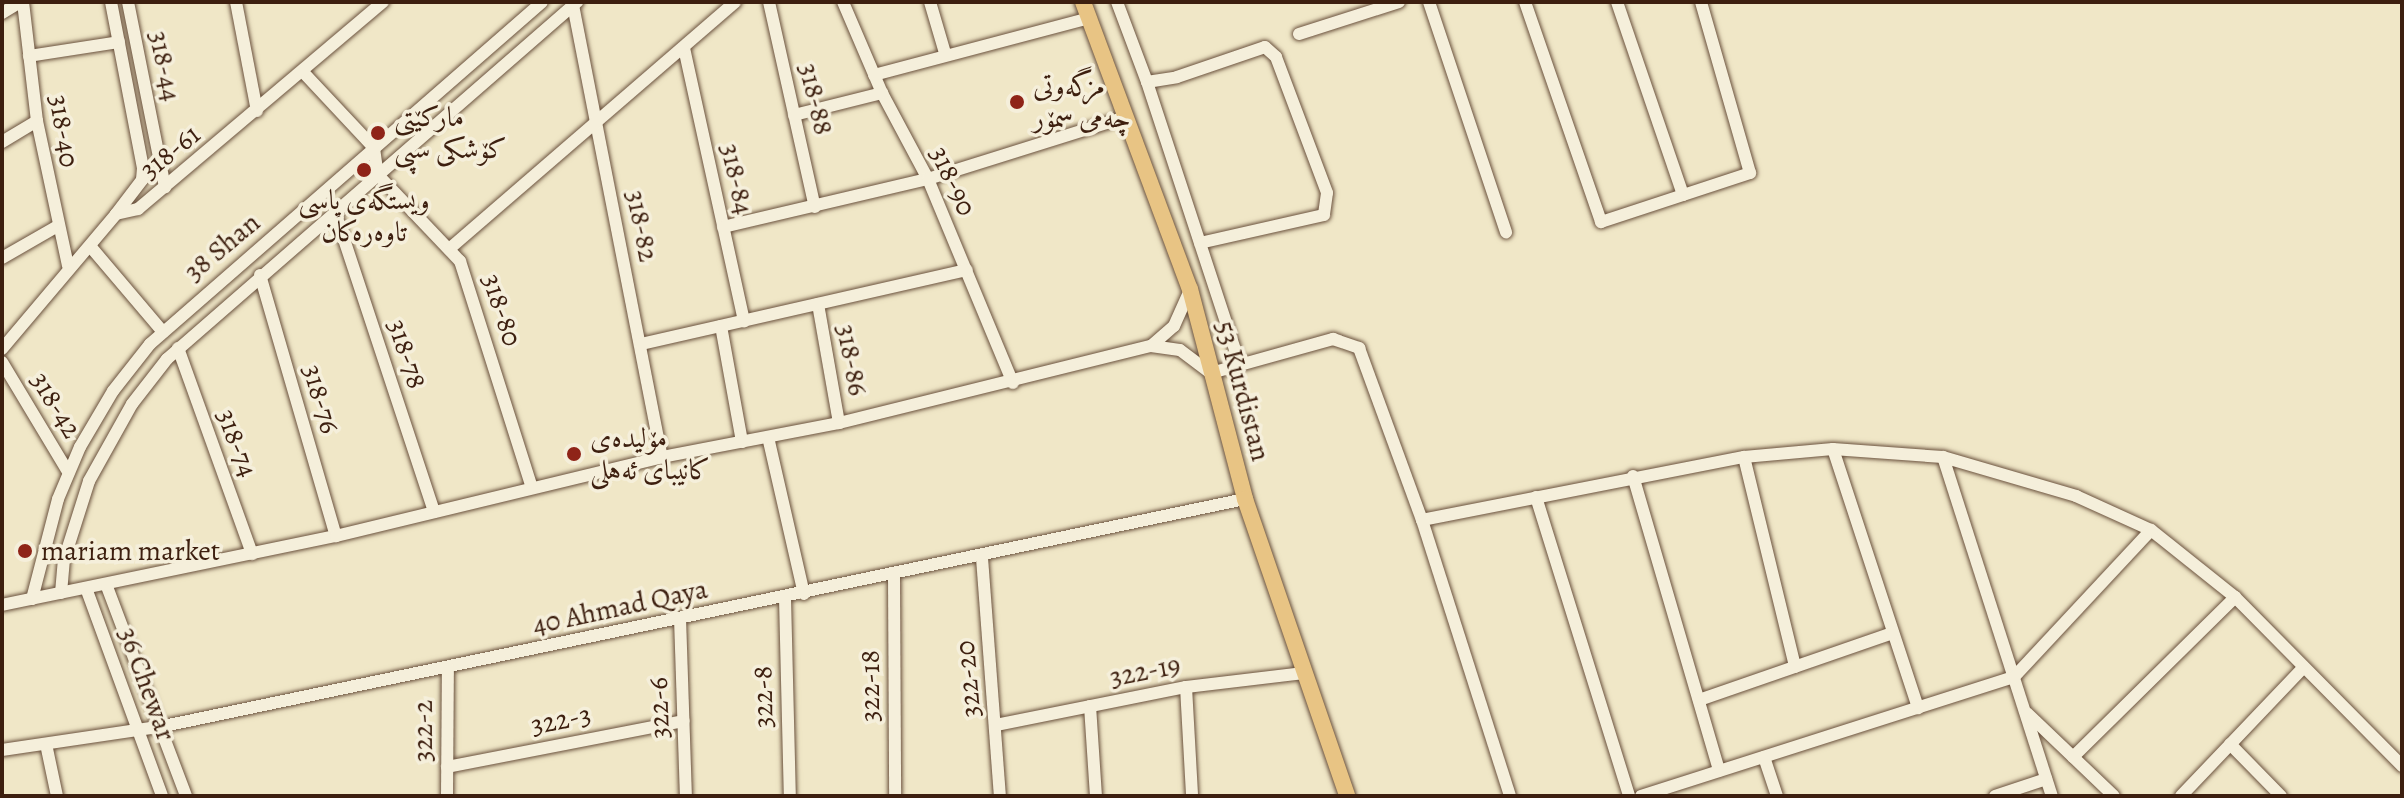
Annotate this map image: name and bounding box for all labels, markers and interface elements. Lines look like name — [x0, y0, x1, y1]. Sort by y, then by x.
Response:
street label: 318-44 — [142, 28, 188, 104]
street label: 318-88 — [791, 60, 841, 138]
place label: مزگەوتی چەمی سمۆر — [1033, 69, 1131, 135]
street label: 318-40 — [42, 92, 86, 170]
marker: مزگەوتی چەمی سمۆر — [1008, 93, 1026, 111]
place label: مارکێتی کۆشکی سپی — [394, 100, 507, 166]
street label: 318-61 — [133, 118, 207, 186]
marker: مارکێتی کۆشکی سپی — [369, 124, 387, 142]
street label: 318-84 — [713, 140, 761, 218]
street label: 318-90 — [922, 141, 984, 221]
marker: ویستگەی پاسی تاوەرەکان — [355, 161, 373, 179]
place label: ویستگەی پاسی تاوەرەکان — [298, 183, 430, 249]
street label: 318-82 — [619, 187, 665, 265]
street label: 38 Shan — [177, 206, 267, 288]
street label: 318-80 — [475, 270, 529, 350]
street label: 318-78 — [380, 315, 434, 393]
street label: 53 Kurdistan — [1208, 317, 1278, 465]
street label: 318-86 — [829, 322, 875, 398]
street label: 318-76 — [295, 361, 347, 437]
street label: 318-42 — [23, 366, 89, 444]
street label: 318-74 — [209, 404, 265, 482]
place label: مۆلیدەی کانیبای ئەهلی — [590, 421, 711, 487]
marker: مۆلیدەی کانیبای ئەهلی — [565, 445, 583, 463]
place label: mariam market — [41, 534, 220, 568]
marker: mariam market — [16, 542, 34, 560]
street label: 40 Ahmad Qaya — [529, 572, 711, 642]
street label: 36 Chewar — [111, 623, 183, 745]
street label: 322-20 — [948, 639, 988, 719]
street label: 322-19 — [1107, 648, 1183, 694]
street label: 322-18 — [853, 650, 887, 722]
street label: 322-8 — [746, 665, 780, 729]
street label: 322-6 — [641, 677, 677, 739]
street label: 322-3 — [528, 698, 594, 742]
street label: 322-2 — [406, 700, 440, 762]

